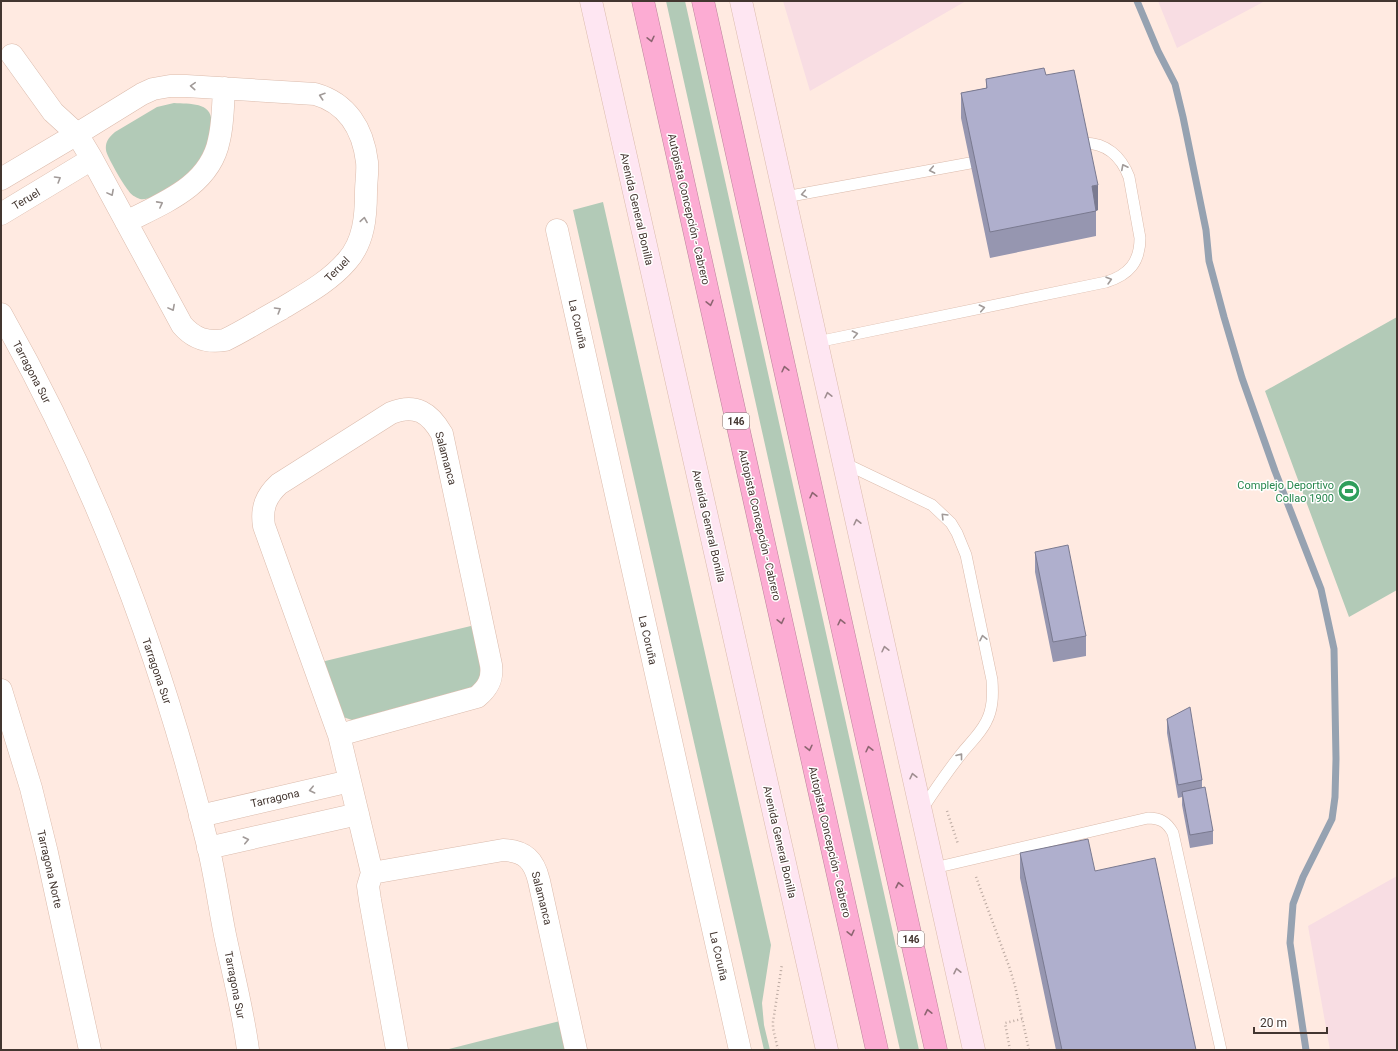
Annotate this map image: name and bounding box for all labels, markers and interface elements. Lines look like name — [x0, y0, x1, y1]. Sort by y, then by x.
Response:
one-way arrow — [647, 36, 655, 42]
one-way arrow — [190, 82, 196, 91]
one-way arrow — [319, 92, 326, 101]
street label: Autopista Concepción - Cabrero — [665, 132, 712, 286]
street label: Avenida General Bonilla — [617, 152, 656, 267]
one-way arrow — [1121, 164, 1129, 171]
one-way arrow — [929, 166, 935, 174]
one-way arrow — [54, 177, 61, 184]
street label: Teruel — [10, 186, 43, 213]
one-way arrow — [106, 189, 113, 197]
one-way arrow — [801, 189, 807, 198]
one-way arrow — [156, 201, 164, 208]
one-way arrow — [360, 217, 368, 223]
street label: Teruel — [322, 254, 353, 285]
one-way arrow — [1106, 277, 1113, 285]
street label: La Coruña — [566, 298, 589, 350]
one-way arrow — [706, 299, 714, 306]
one-way arrow — [168, 304, 175, 311]
one-way arrow — [979, 304, 985, 312]
one-way arrow — [274, 307, 281, 315]
one-way arrow — [852, 331, 858, 339]
street label: Tarragona Sur — [10, 339, 54, 406]
one-way arrow — [781, 365, 789, 372]
one-way arrow — [825, 392, 833, 398]
road number: 146 — [723, 413, 749, 429]
street label: Salamanca — [432, 430, 459, 486]
street label: Autopista Concepción - Cabrero — [736, 448, 783, 602]
street label: Avenida General Bonilla — [689, 469, 728, 584]
sports icon: Complejo Deportivo Collao 1900 — [1336, 478, 1362, 504]
place label: Complejo Deportivo Collao 1900 — [1237, 479, 1334, 505]
one-way arrow — [809, 492, 817, 499]
one-way arrow — [941, 513, 949, 521]
one-way arrow — [853, 519, 861, 525]
street label: La Coruña — [636, 614, 659, 666]
one-way arrow — [777, 618, 785, 624]
one-way arrow — [838, 619, 846, 625]
one-way arrow — [980, 635, 988, 641]
street label: Tarragona Sur — [139, 637, 174, 706]
one-way arrow — [881, 646, 890, 653]
one-way arrow — [805, 744, 813, 751]
one-way arrow — [866, 746, 874, 752]
one-way arrow — [955, 754, 962, 761]
street label: Autopista Concepción - Cabrero — [806, 765, 853, 919]
one-way arrow — [910, 772, 918, 779]
one-way arrow — [309, 785, 315, 793]
street label: Avenida General Bonilla — [760, 785, 799, 900]
street label: Tarragona — [249, 787, 301, 810]
street label: Tarragona Norte — [34, 829, 65, 910]
one-way arrow — [243, 836, 249, 844]
street label: Salamanca — [529, 870, 554, 926]
one-way arrow — [896, 882, 904, 888]
street label: La Coruña — [707, 930, 730, 982]
one-way arrow — [846, 930, 854, 937]
road number: 146 — [898, 931, 924, 947]
street label: Tarragona Sur — [222, 950, 247, 1020]
one-way arrow — [953, 968, 961, 974]
one-way arrow — [924, 1009, 932, 1015]
scale bar — [1254, 1009, 1327, 1035]
text: 20 m — [1260, 1016, 1287, 1030]

